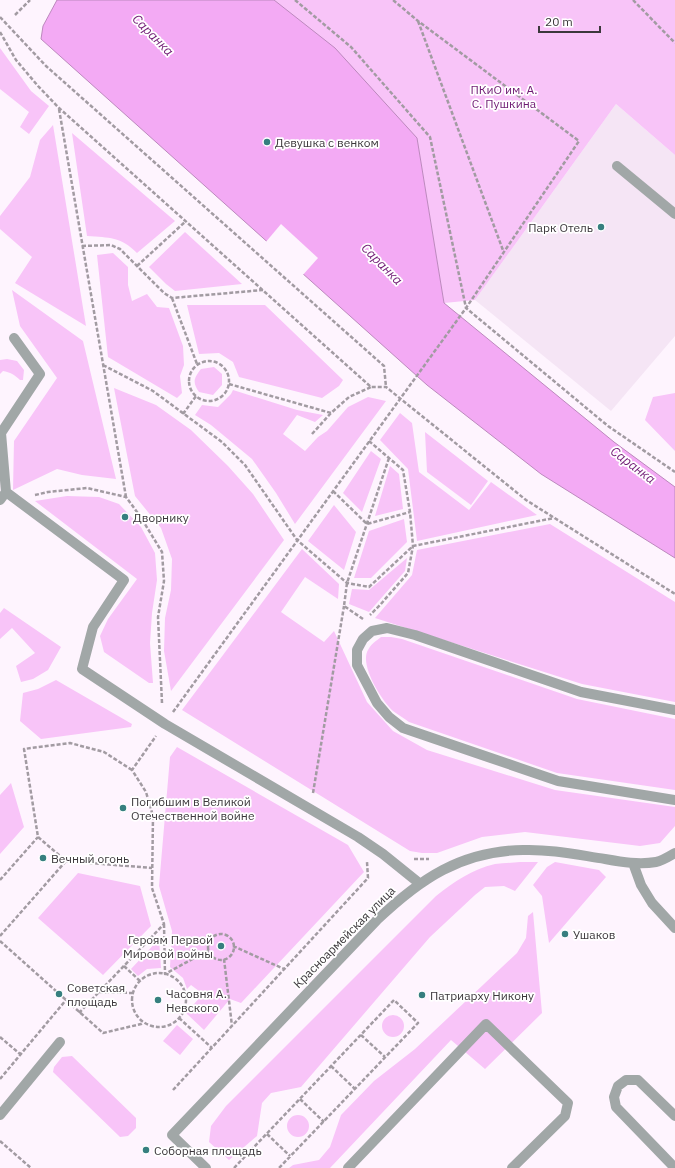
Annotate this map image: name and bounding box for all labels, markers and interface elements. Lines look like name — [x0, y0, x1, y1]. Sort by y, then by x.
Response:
scale bar — [539, 8, 600, 34]
water label: Саранка — [129, 11, 177, 59]
text: 20 m — [545, 14, 573, 29]
park label: ПКиО им. А. С. Пушкина — [470, 82, 538, 111]
place label: Девушка с венком — [275, 135, 379, 150]
marker: Девушка с венком — [262, 137, 272, 147]
place label: Парк Отель — [528, 220, 593, 235]
marker: Парк Отель — [596, 222, 606, 232]
water label: Саранка — [358, 240, 406, 288]
water label: Саранка — [607, 443, 659, 487]
place label: Дворнику — [133, 510, 189, 525]
marker: Дворнику — [120, 512, 130, 522]
place label: Погибшим в Великой Отечественной войне — [131, 794, 255, 823]
marker: Погибшим в Великой Отечественной войне — [118, 803, 128, 813]
place label: Вечный огонь — [51, 851, 129, 866]
marker: Вечный огонь — [38, 853, 48, 863]
street label: Красноармейская улица — [290, 883, 398, 991]
place label: Ушаков — [573, 927, 616, 942]
marker: Ушаков — [560, 929, 570, 939]
place label: Героям Первой Мировой войны — [123, 932, 213, 961]
marker: Героям Первой Мировой войны — [216, 941, 226, 951]
place label: Советская площадь — [67, 980, 125, 1009]
place label: Часовня А. Невского — [166, 986, 227, 1015]
place label: Патриарху Никону — [430, 988, 534, 1003]
marker: Советская площадь — [54, 989, 64, 999]
marker: Патриарху Никону — [417, 990, 427, 1000]
marker: Часовня А. Невского — [153, 995, 163, 1005]
place label: Соборная площадь — [154, 1143, 262, 1158]
marker: Соборная площадь — [141, 1145, 151, 1155]

